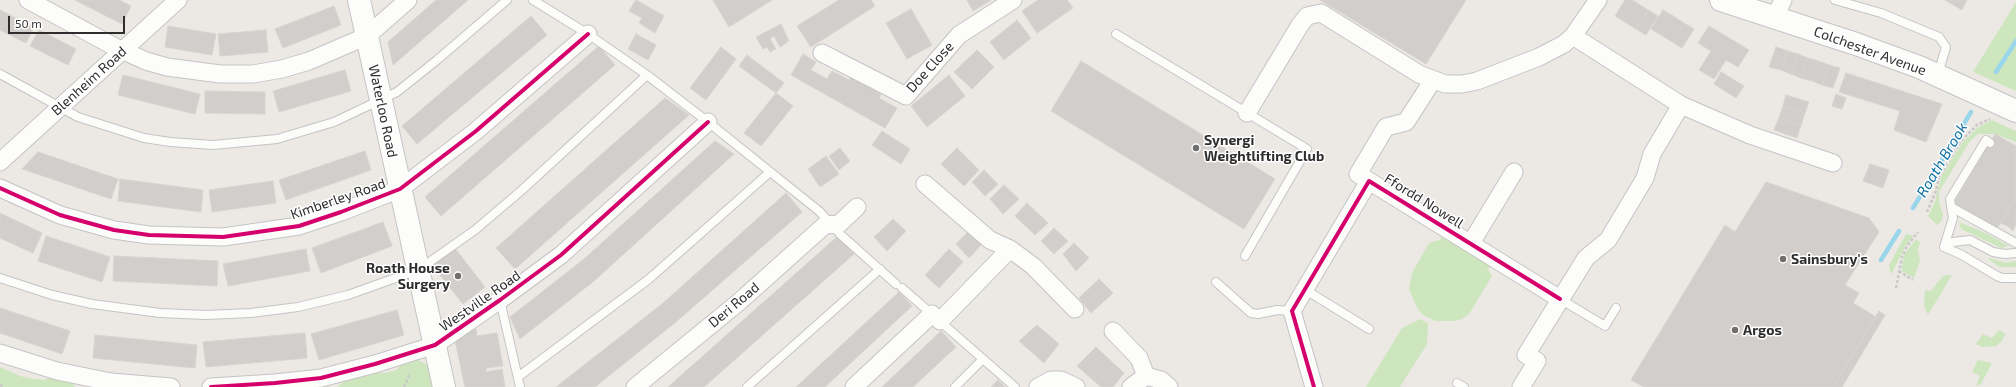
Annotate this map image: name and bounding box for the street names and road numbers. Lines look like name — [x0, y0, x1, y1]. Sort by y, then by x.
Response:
street label: Colchester Avenue — [1812, 23, 1928, 79]
street label: Doe Close — [903, 38, 957, 96]
street label: Blenheim Road — [48, 43, 130, 119]
street label: Waterloo Road — [365, 63, 401, 159]
street label: Ffordd Nowell — [1381, 170, 1467, 232]
street label: Kimberley Road — [288, 175, 388, 223]
street label: Westville Road — [436, 267, 524, 335]
street label: Deri Road — [705, 279, 763, 331]

